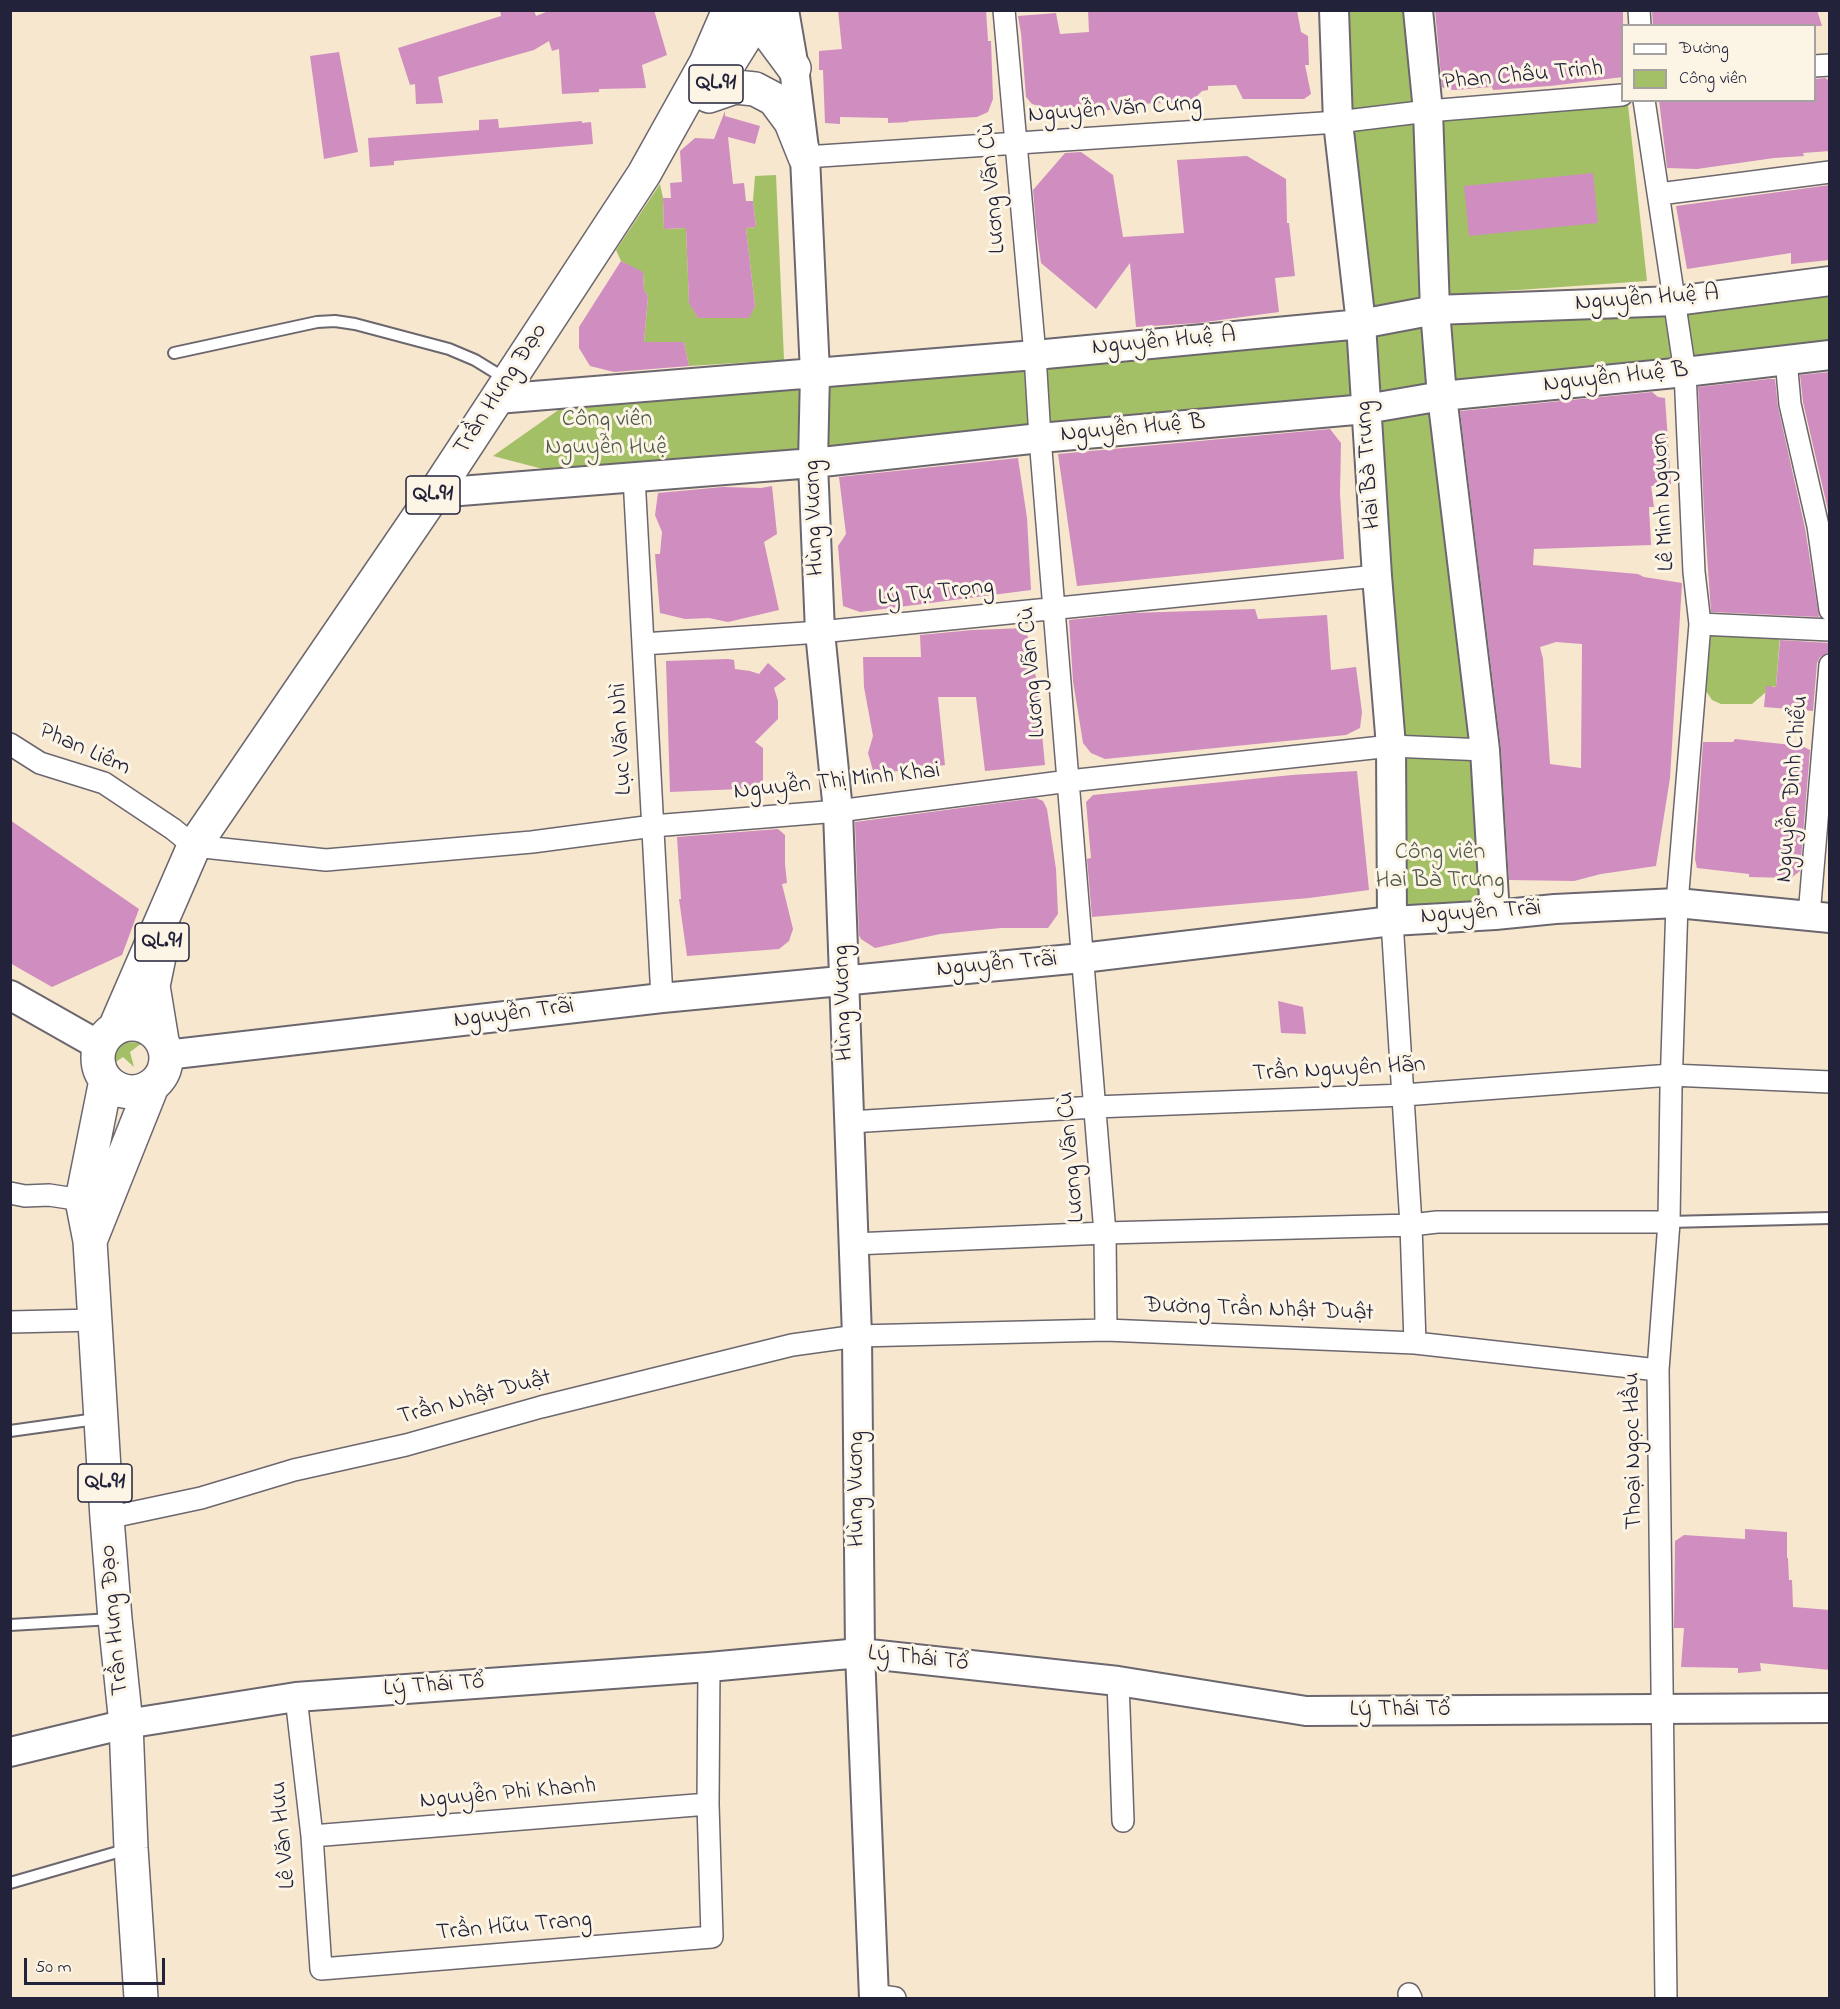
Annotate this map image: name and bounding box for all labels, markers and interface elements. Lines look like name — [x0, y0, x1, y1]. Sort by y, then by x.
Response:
legend — [1621, 24, 1816, 102]
text: Đường — [1679, 36, 1729, 62]
street label: Phan Châu Trinh — [1442, 56, 1604, 98]
road number: QL.91 — [689, 65, 743, 103]
text: Công viên — [1679, 66, 1747, 92]
street label: Nguyễn Văn Cưng — [1027, 91, 1203, 131]
street label: Lương Vãn Cù — [974, 121, 1014, 255]
street label: Nguyễn Huệ A — [1574, 281, 1720, 319]
street label: Trần Hưng Đạo — [449, 319, 555, 461]
street label: Nguyễn Huệ A — [1091, 322, 1237, 364]
street label: Nguyễn Huệ B — [1542, 357, 1690, 401]
street label: Hai Bà Trưng — [1351, 400, 1389, 530]
park label: Công viên Nguyễn Huệ — [545, 407, 669, 463]
street label: Nguyễn Huệ B — [1059, 409, 1207, 451]
street label: Lê Minh Nguơn — [1647, 432, 1683, 572]
street label: Hùng Vương — [800, 459, 832, 577]
road number: QL.91 — [406, 476, 460, 514]
street label: Lý Tự Trọng — [877, 574, 995, 614]
street label: Lương Vãn Cù — [1014, 605, 1054, 739]
street label: Lục Văn Nhì — [606, 682, 640, 796]
street label: Nguyễn Đình Chiểu — [1771, 694, 1817, 884]
street label: Phan Liêm — [34, 718, 134, 784]
street label: Nguyễn Thị Minh Khai — [732, 758, 942, 808]
park label: Công viên Hai Bà Trưng — [1376, 840, 1504, 896]
street label: Nguyễn Trãi — [1420, 895, 1542, 933]
road number: QL.91 — [135, 923, 189, 961]
street label: Hùng Vương — [829, 944, 861, 1062]
street label: Nguyễn Trãi — [935, 946, 1059, 986]
street label: Nguyễn Trãi — [452, 993, 576, 1037]
street label: Trần Nguyên Hãn — [1252, 1052, 1426, 1090]
street label: Lương Vãn Cù — [1053, 1090, 1093, 1224]
street label: Đường Trần Nhật Duật — [1144, 1293, 1374, 1329]
street label: Trần Nhật Duật — [395, 1365, 555, 1433]
street label: Thoại Ngọc Hầu — [1619, 1372, 1651, 1530]
street label: Hùng Vương — [844, 1431, 872, 1547]
road number: QL.91 — [78, 1464, 132, 1502]
street label: Trần Hưng Đạo — [95, 1543, 137, 1697]
street label: Lý Thái Tổ — [866, 1640, 970, 1680]
street label: Lý Thái Tổ — [383, 1669, 485, 1705]
street label: Lý Thái Tổ — [1349, 1697, 1451, 1725]
street label: Nguyễn Phi Khanh — [419, 1773, 597, 1817]
street label: Lê Văn Hưu — [266, 1780, 304, 1890]
street label: Trần Hữu Trang — [435, 1907, 593, 1949]
scale bar — [27, 1946, 168, 1984]
text: 50 m — [35, 1955, 72, 1981]

